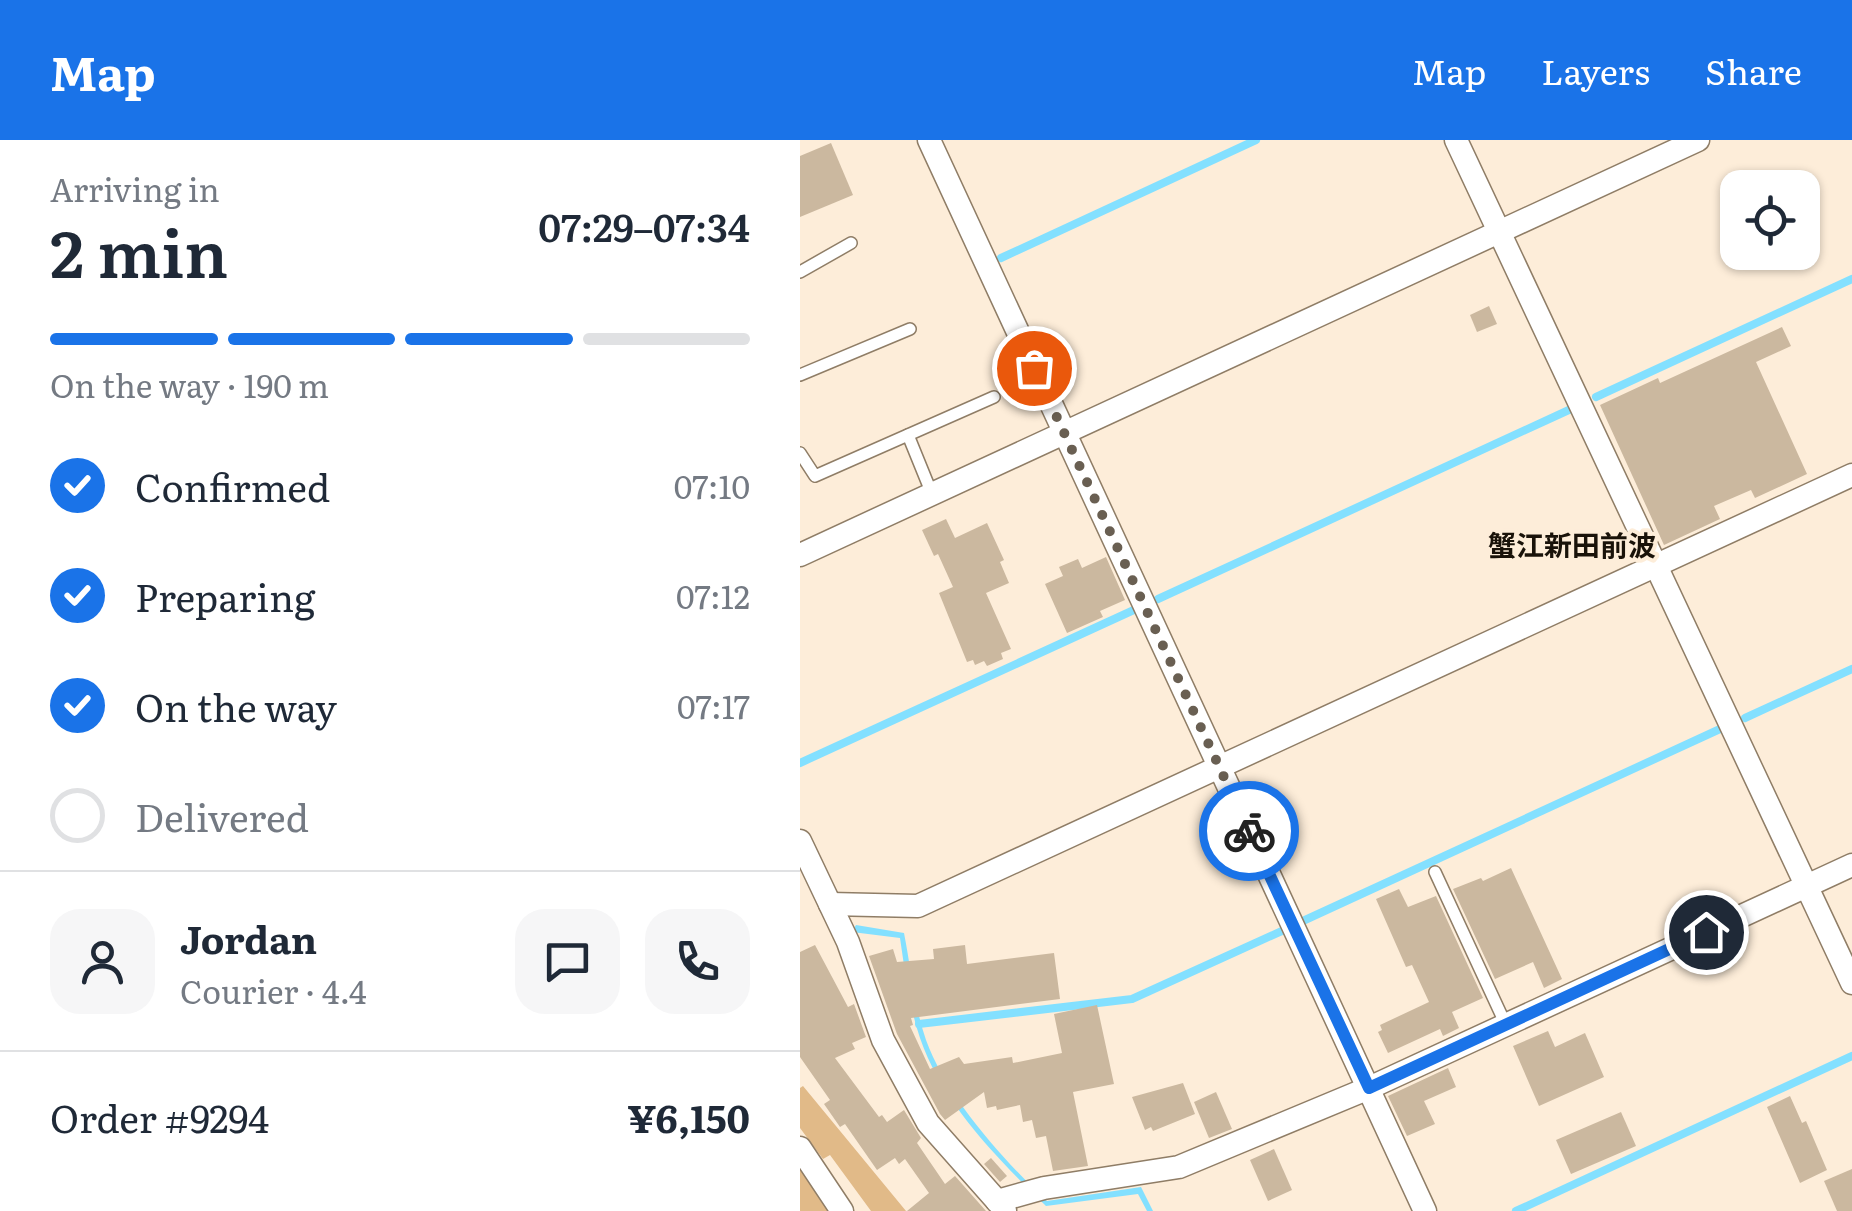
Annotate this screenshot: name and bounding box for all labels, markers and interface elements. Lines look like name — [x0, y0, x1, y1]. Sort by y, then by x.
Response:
text: Map — [50, 35, 156, 106]
text: Map — [1412, 44, 1486, 96]
text: Layers — [1541, 44, 1650, 96]
text: Share — [1705, 44, 1802, 96]
text: Arriving in — [50, 164, 220, 212]
map controls — [1720, 170, 1820, 270]
button: locate — [1720, 170, 1820, 270]
text: 07:29–07:34 — [538, 197, 750, 254]
text: 2 min — [50, 201, 228, 298]
pin — [992, 326, 1077, 411]
icon: bag — [1007, 341, 1062, 396]
text: On the way · 190 m — [50, 360, 329, 408]
text: Confirmed — [135, 457, 330, 514]
icon: check — [50, 458, 105, 513]
text: 07:10 — [674, 461, 750, 509]
district label: 蟹江新田前波 — [1488, 523, 1656, 565]
text: Preparing — [135, 567, 315, 624]
icon: check — [50, 568, 105, 623]
text: 07:12 — [676, 571, 750, 619]
text: On the way — [135, 677, 337, 734]
icon: check — [50, 678, 105, 733]
text: 07:17 — [677, 681, 750, 729]
courier — [1199, 781, 1299, 881]
text: Delivered — [135, 787, 309, 844]
icon: bike — [1222, 804, 1277, 859]
pin — [1664, 890, 1749, 975]
icon: home — [1679, 905, 1734, 960]
button: person — [50, 909, 155, 1014]
text: Jordan — [180, 909, 317, 966]
button: chat — [515, 909, 620, 1014]
button: phone — [645, 909, 750, 1014]
text: Courier · 4.4 — [180, 966, 367, 1014]
text: Order #9294 — [50, 1088, 269, 1145]
text: ¥6,150 — [627, 1088, 750, 1145]

